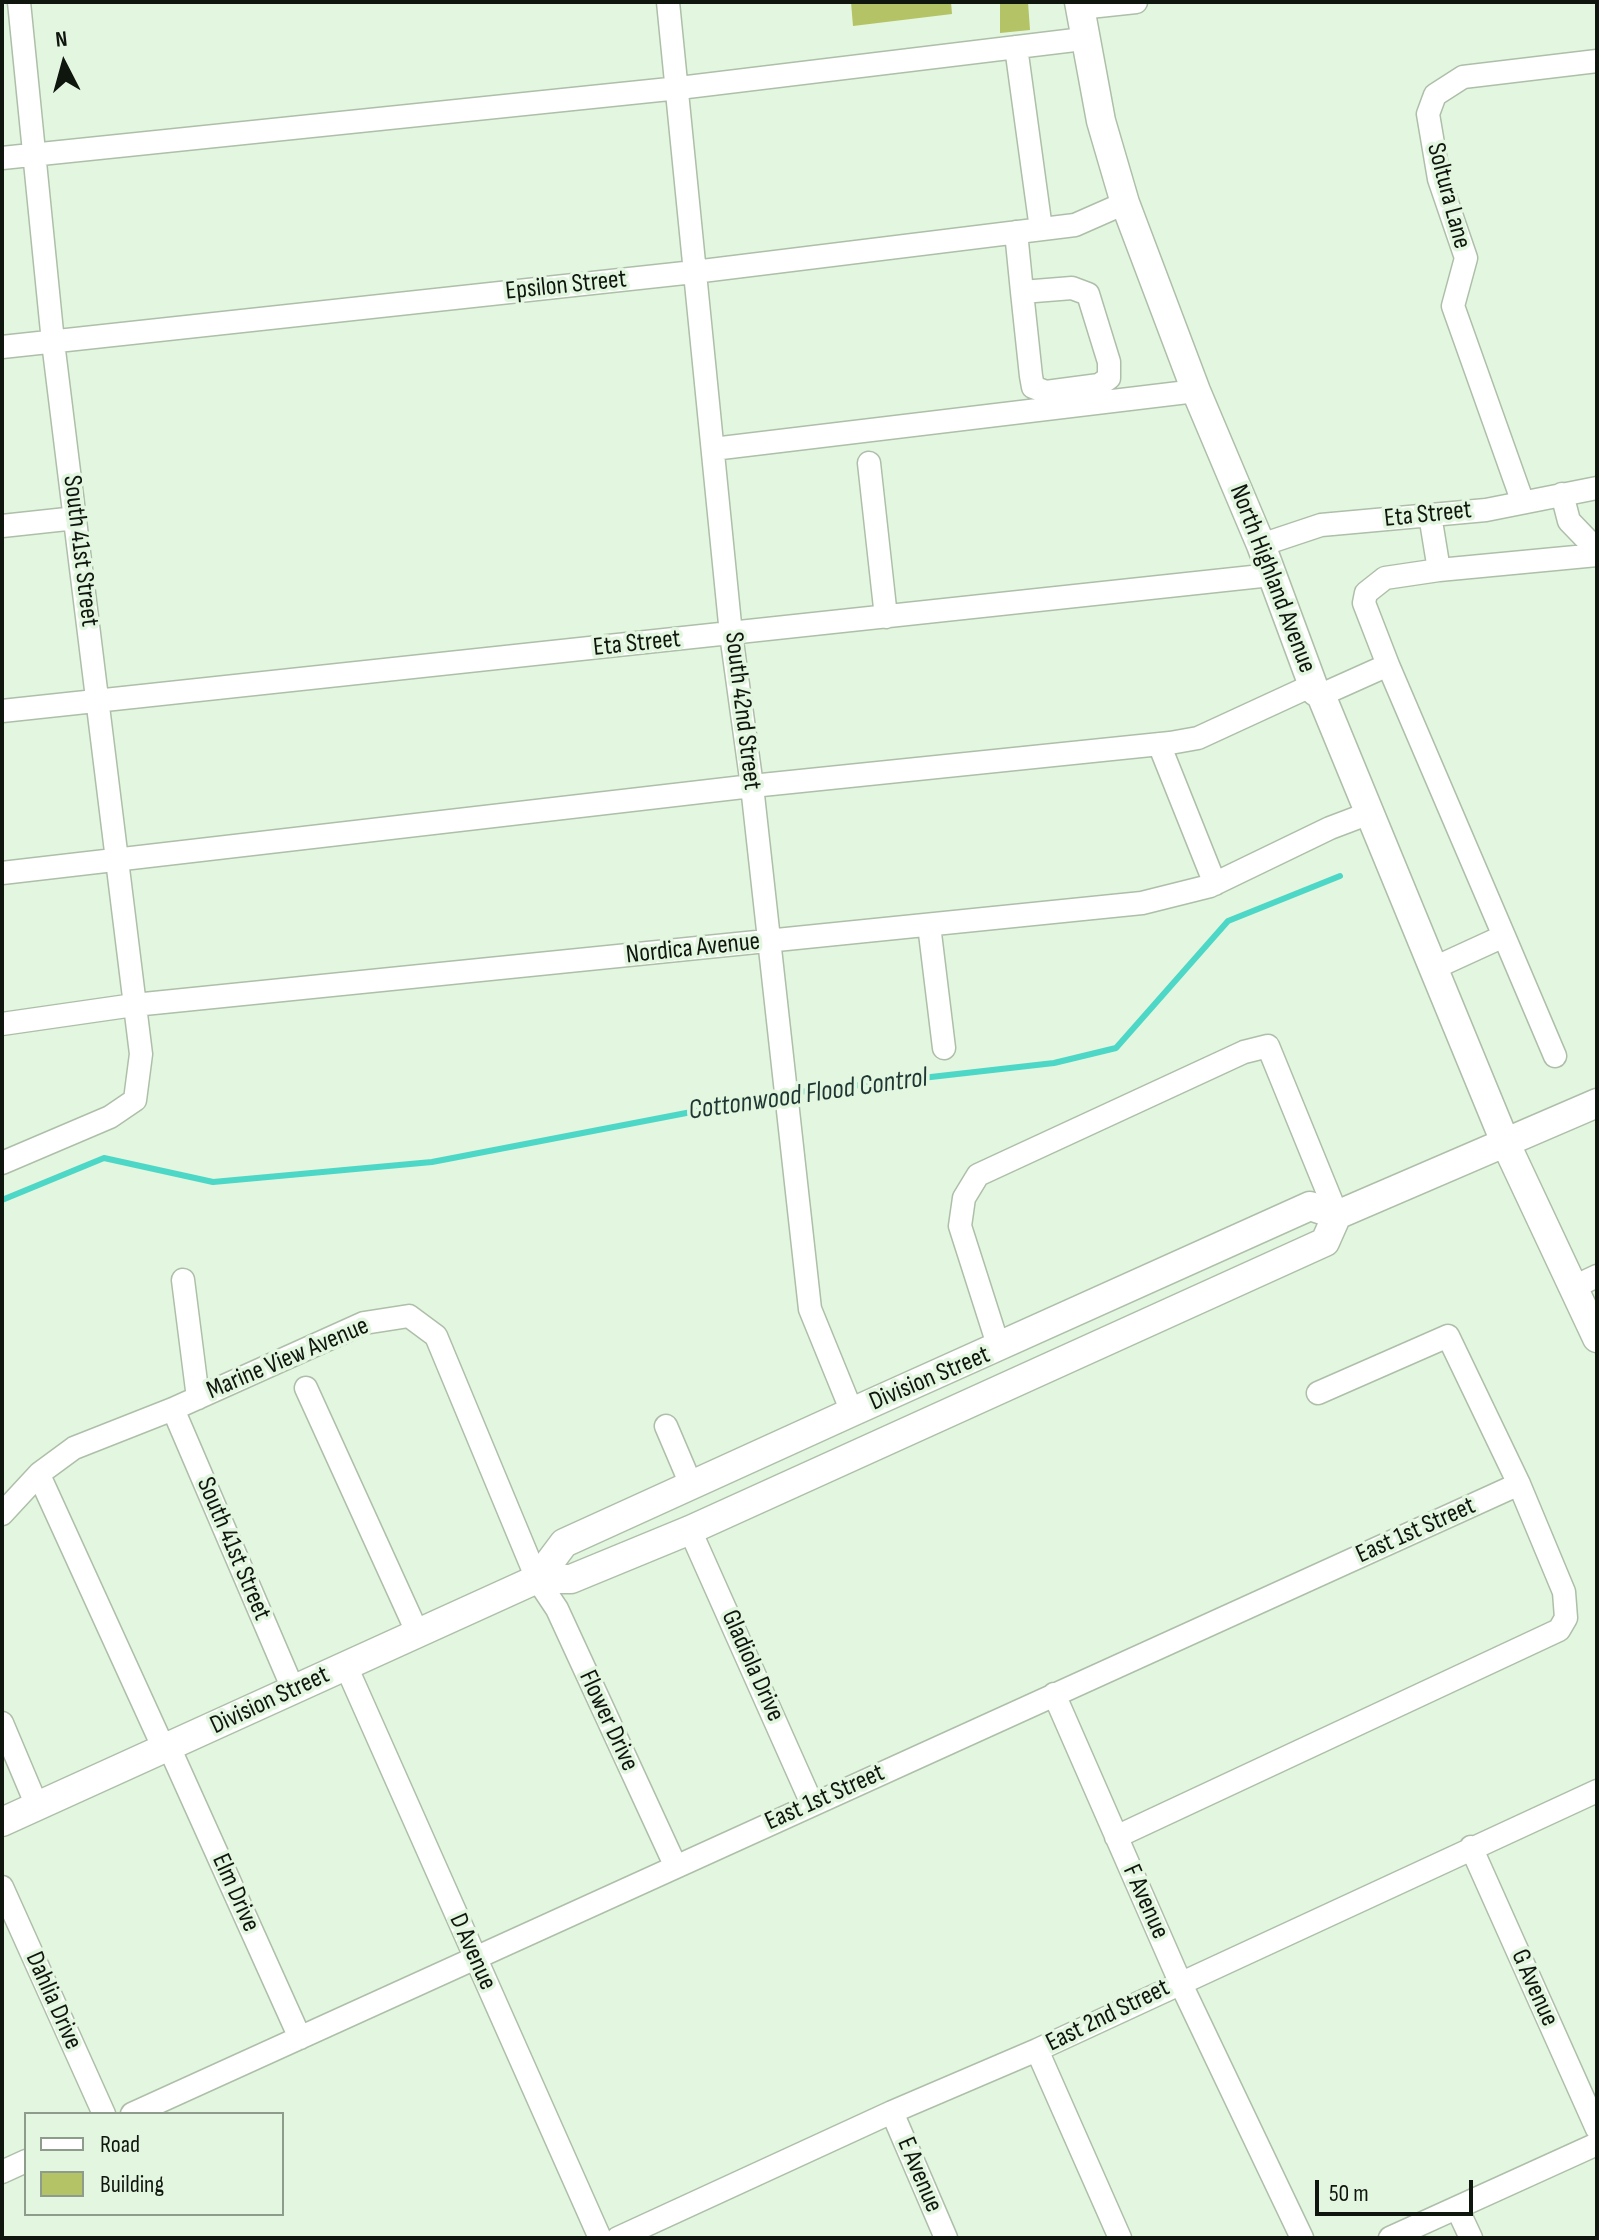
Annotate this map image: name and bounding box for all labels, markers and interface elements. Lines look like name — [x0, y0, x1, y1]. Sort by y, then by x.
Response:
north arrow — [24, 24, 104, 104]
text: N — [54, 26, 69, 54]
street label: Soltura Lane — [1419, 140, 1477, 252]
street label: Epsilon Street — [504, 264, 628, 308]
street label: South 41st Street — [55, 474, 105, 628]
street label: North Highland Avenue — [1222, 480, 1322, 678]
street label: Eta Street — [1383, 495, 1473, 535]
street label: Eta Street — [592, 624, 682, 664]
street label: South 42nd Street — [717, 630, 767, 792]
street label: Nordica Avenue — [624, 926, 762, 972]
water label: Cottonwood Flood Control — [686, 1062, 930, 1128]
street label: Marine View Avenue — [202, 1311, 374, 1407]
street label: Division Street — [865, 1340, 995, 1418]
street label: South 41st Street — [189, 1473, 277, 1625]
street label: East 1st Street — [1352, 1491, 1480, 1571]
street label: Gladiola Drive — [714, 1605, 790, 1727]
street label: Division Street — [206, 1660, 334, 1742]
street label: Flower Drive — [571, 1666, 645, 1776]
street label: East 1st Street — [761, 1758, 889, 1838]
street label: Elm Drive — [204, 1849, 266, 1937]
street label: F Avenue — [1115, 1860, 1175, 1944]
street label: D Avenue — [441, 1909, 503, 1995]
street label: G Avenue — [1503, 1945, 1565, 2031]
street label: Dahlia Drive — [18, 1947, 88, 2055]
street label: East 2nd Street — [1041, 1973, 1175, 2059]
legend — [24, 2112, 284, 2216]
text: Road — [100, 2130, 140, 2159]
street label: E Avenue — [889, 2133, 949, 2217]
scale bar — [1319, 2164, 1477, 2214]
text: Building — [100, 2170, 164, 2199]
text: 50 m — [1329, 2179, 1369, 2208]

